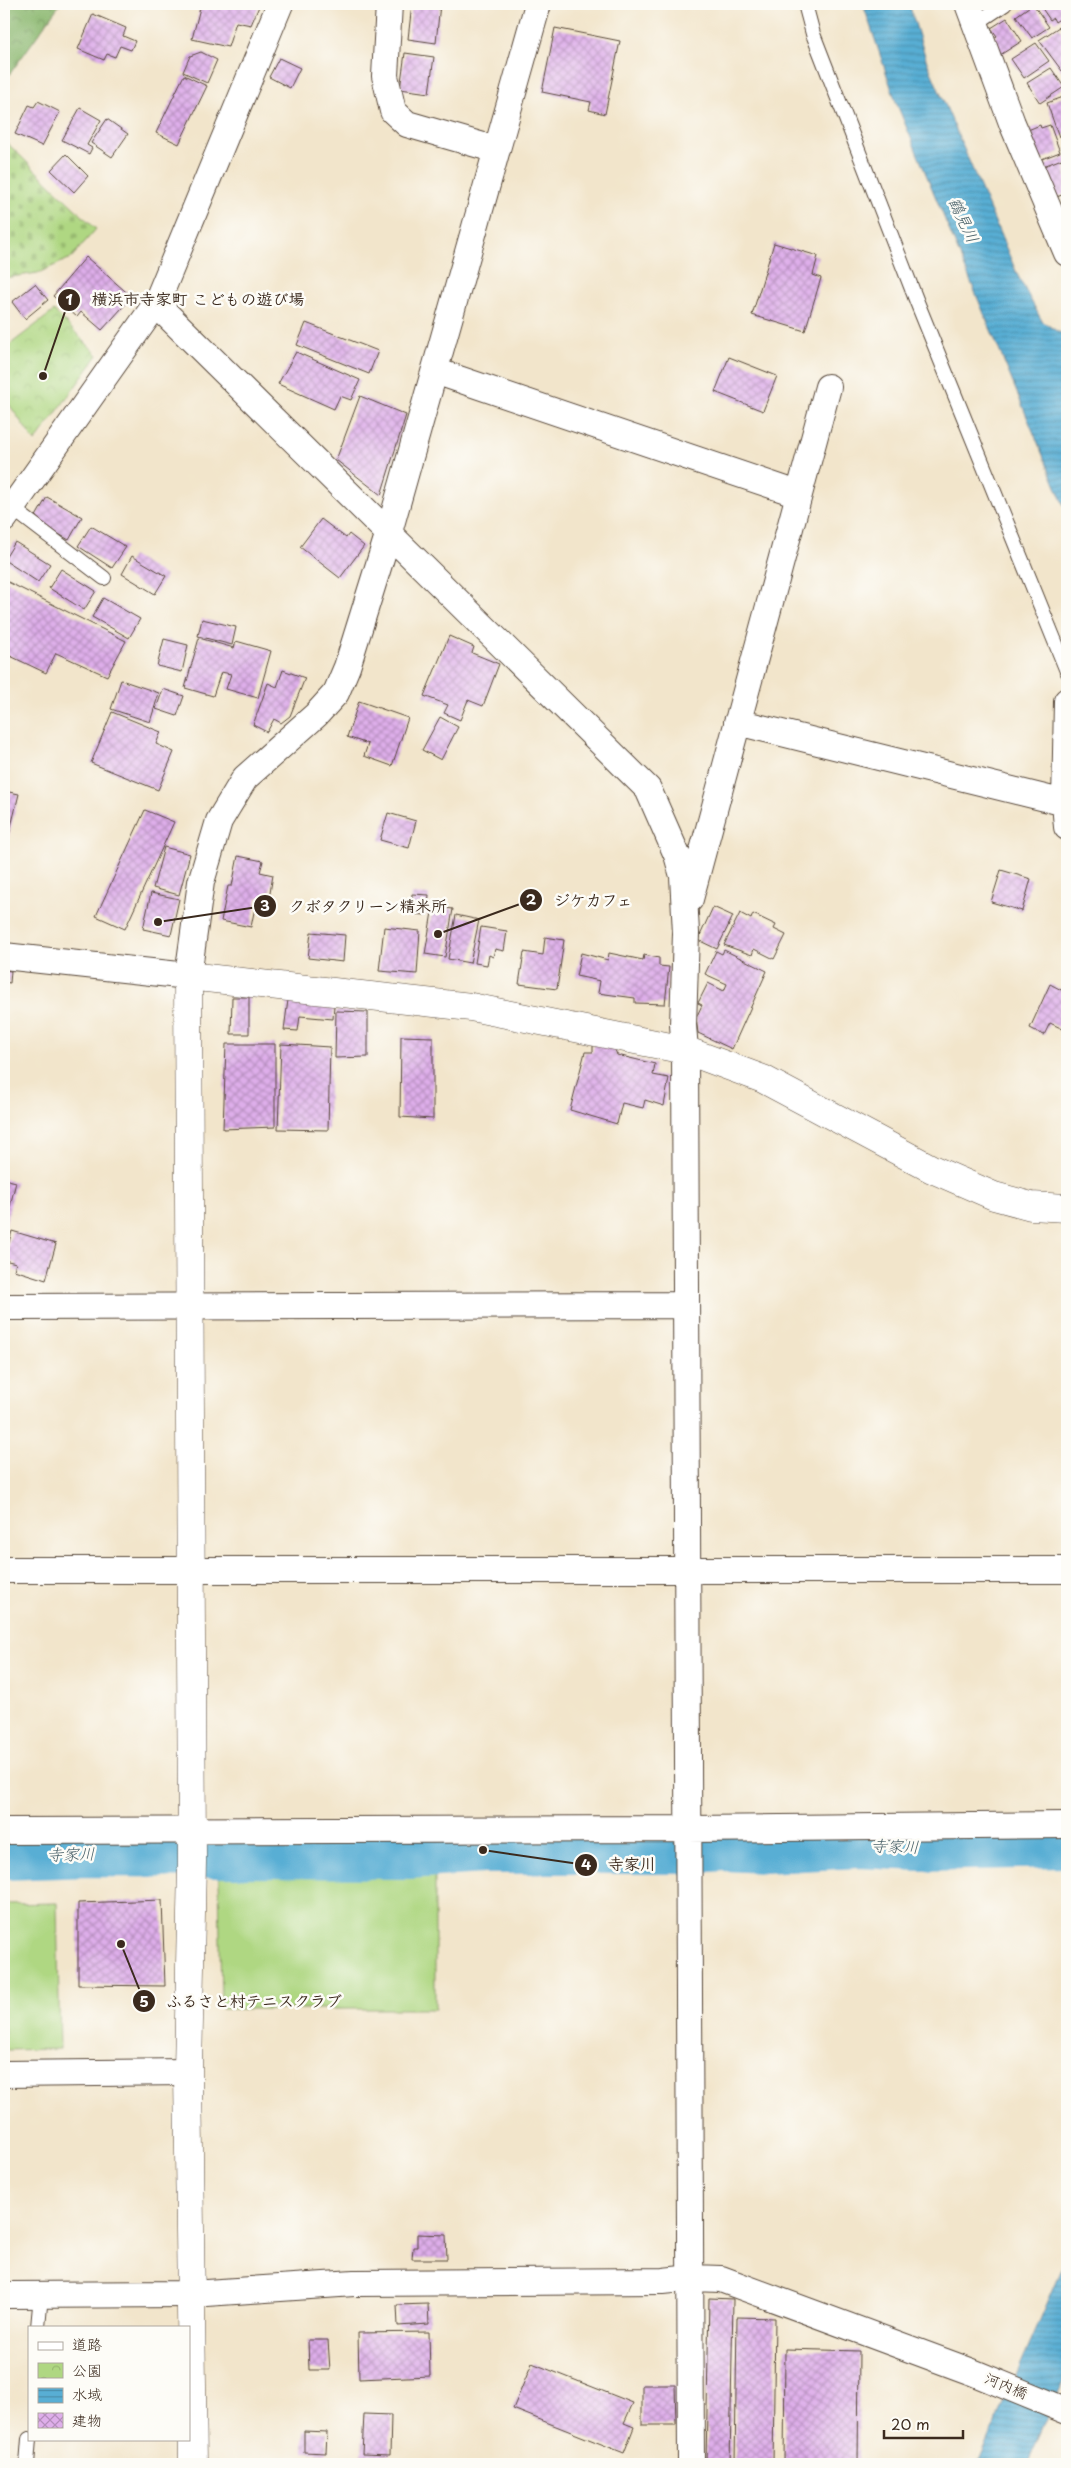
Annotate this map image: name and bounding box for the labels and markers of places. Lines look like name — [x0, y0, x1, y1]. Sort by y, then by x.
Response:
callout: 横浜市寺家町 こどもの遊び場 — [56, 284, 314, 315]
callout: ジケカフェ — [518, 884, 643, 915]
callout: クボタクリーン精米所 — [253, 890, 458, 921]
callout: 寺家川 — [573, 1849, 666, 1880]
callout: ふるさと村テニスクラブ — [131, 1986, 352, 2017]

